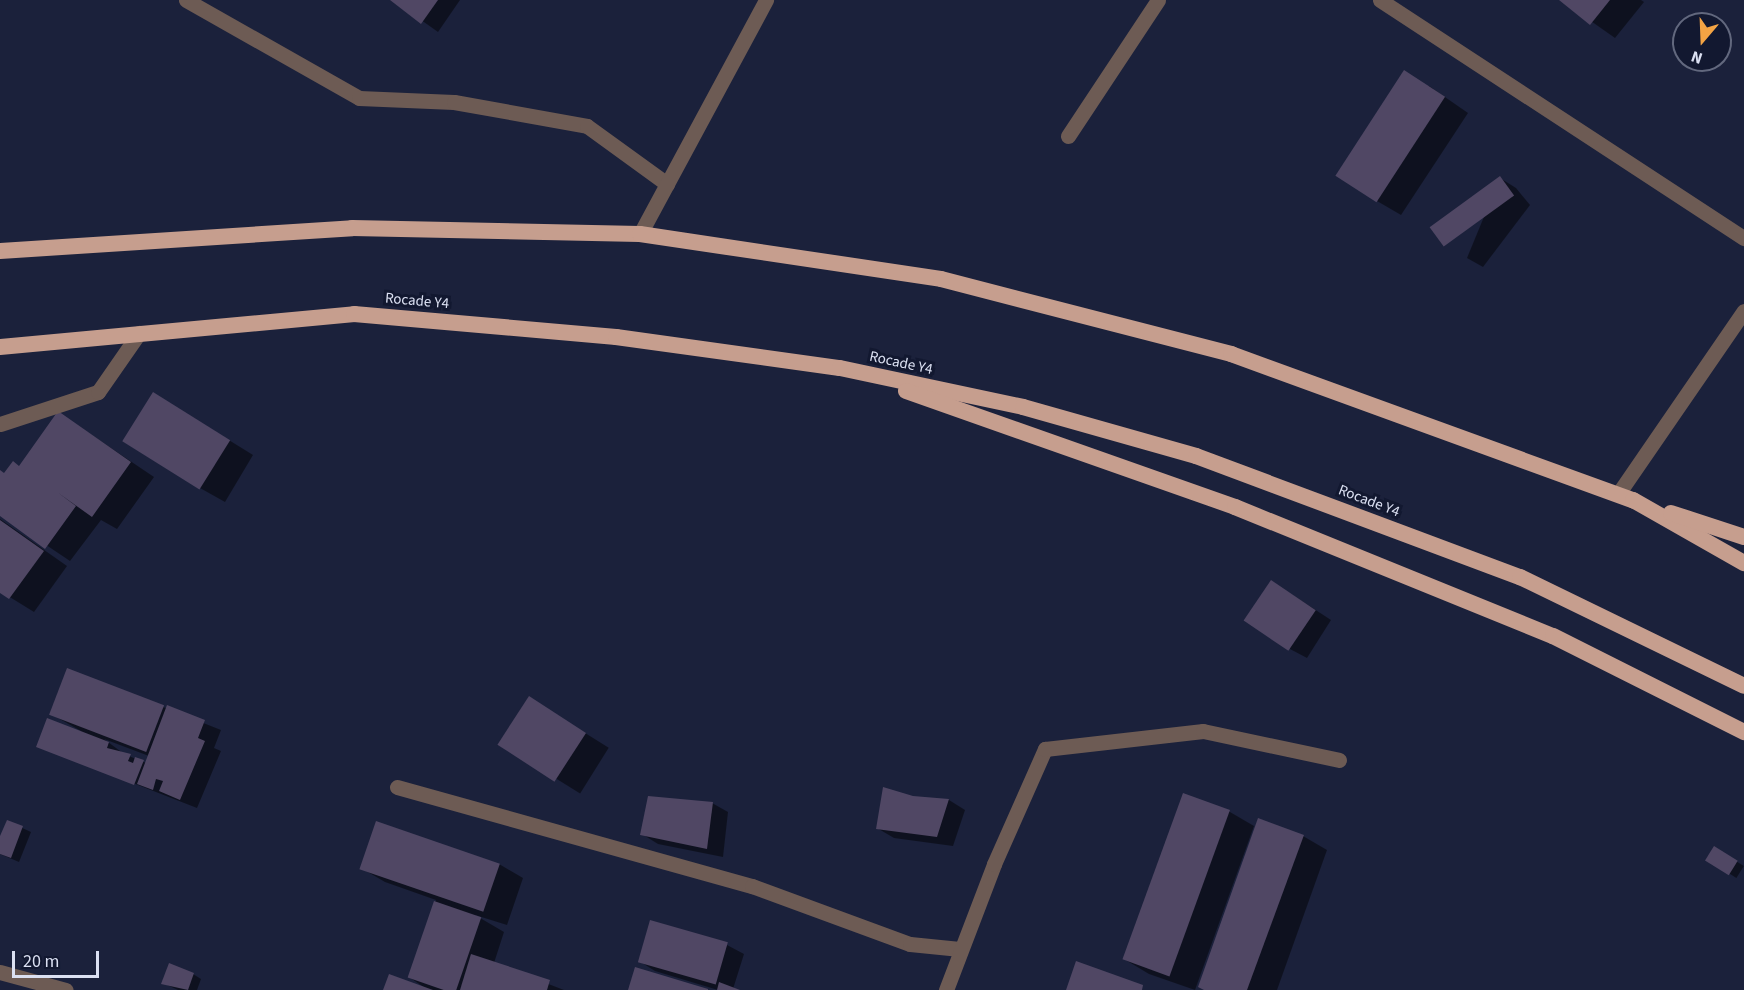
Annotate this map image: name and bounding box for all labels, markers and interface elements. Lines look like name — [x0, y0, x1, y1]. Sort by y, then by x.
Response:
north arrow — [1672, 12, 1732, 72]
text: N — [1688, 45, 1705, 69]
street label: Rocade Y4 — [384, 289, 450, 313]
street label: Rocade Y4 — [868, 348, 934, 378]
street label: Rocade Y4 — [1336, 481, 1402, 521]
scale bar — [15, 939, 102, 977]
text: 20 m — [23, 949, 59, 974]

